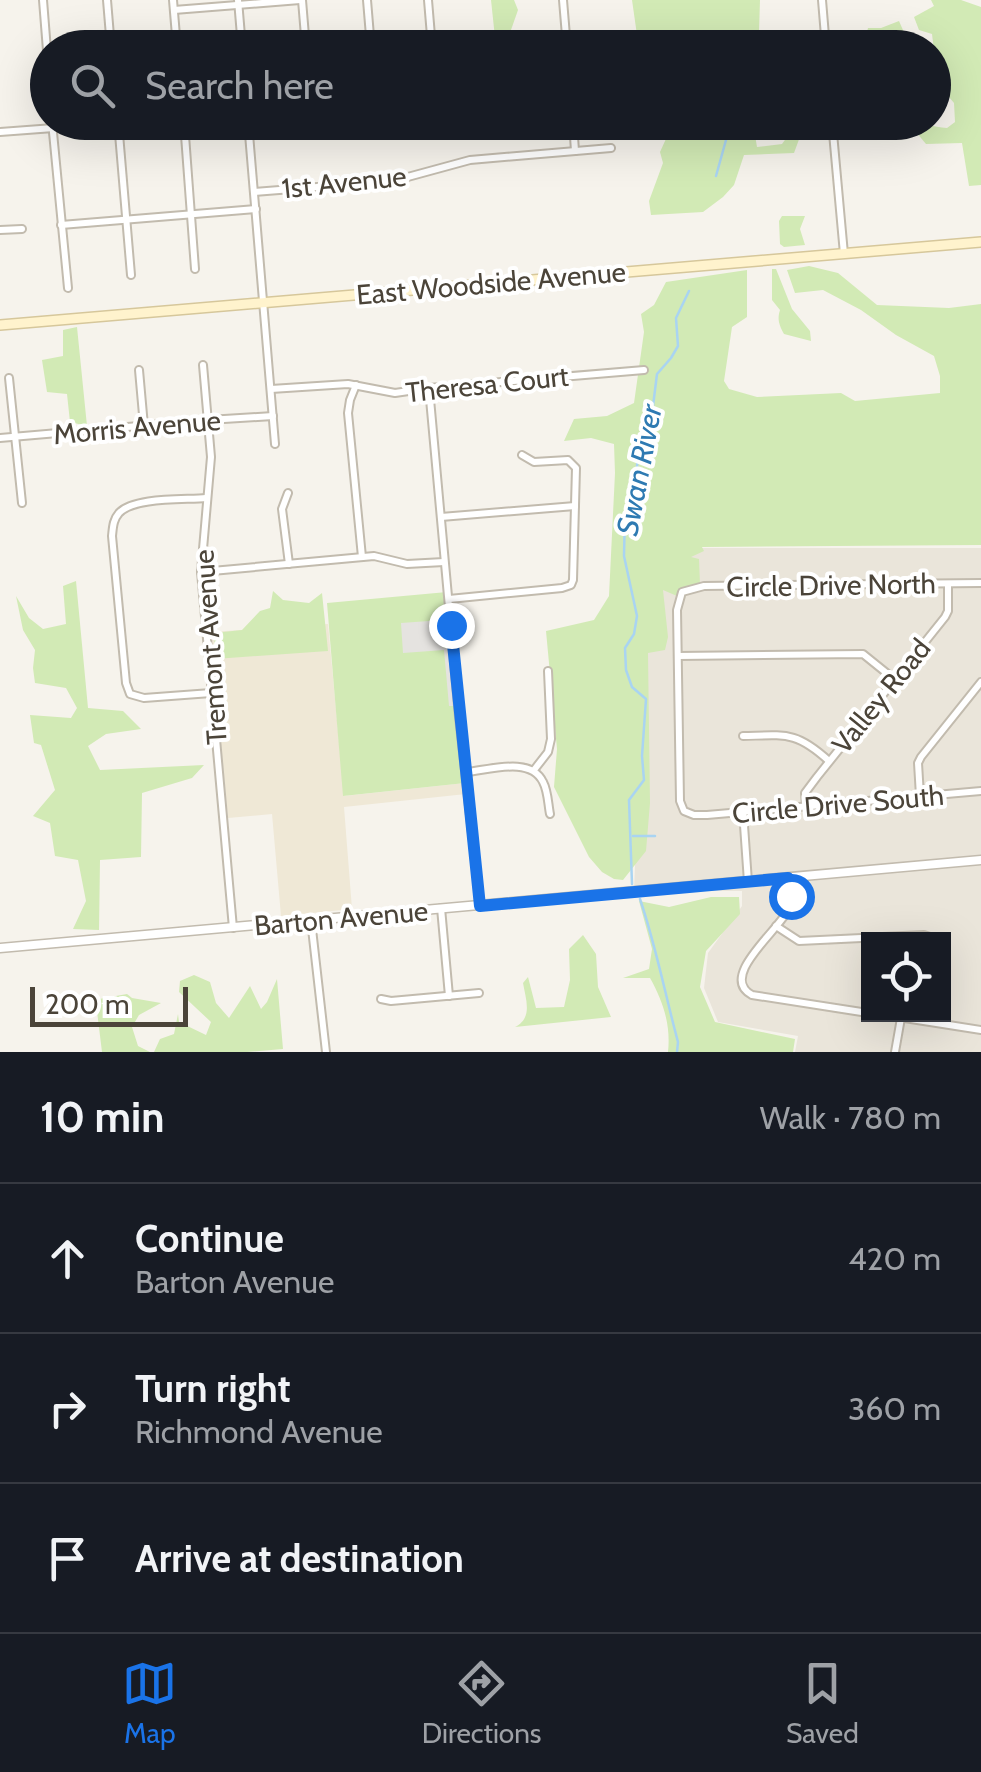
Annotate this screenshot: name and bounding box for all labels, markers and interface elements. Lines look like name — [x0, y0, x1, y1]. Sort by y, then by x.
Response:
search box — [30, 30, 951, 140]
icon: search — [65, 58, 120, 113]
text: Search here — [145, 62, 334, 109]
street label: 1st Avenue — [280, 159, 408, 205]
street label: East Woodside Avenue — [355, 254, 627, 312]
street label: Theresa Court — [404, 359, 570, 409]
water label: Swan River — [608, 400, 670, 538]
street label: Morris Avenue — [52, 403, 222, 451]
street label: Tremont Avenue — [186, 548, 234, 746]
street label: Circle Drive North — [726, 566, 936, 604]
route end — [429, 603, 475, 649]
street label: Valley Road — [824, 632, 938, 760]
street label: Circle Drive South — [731, 778, 945, 830]
route start — [769, 874, 815, 920]
street label: Barton Avenue — [253, 893, 429, 943]
map controls — [861, 932, 951, 1022]
button: locate — [861, 932, 951, 1022]
scale bar — [30, 982, 188, 1026]
text: 200 m — [45, 987, 130, 1021]
text: 10 min — [40, 1091, 164, 1143]
text: Walk · 780 m — [760, 1098, 941, 1137]
text: Continue — [135, 1215, 284, 1262]
icon: ahead — [40, 1231, 95, 1286]
text: 420 m — [848, 1239, 941, 1278]
text: Barton Avenue — [135, 1262, 334, 1301]
text: Turn right — [135, 1365, 291, 1412]
icon: right — [40, 1381, 95, 1436]
text: 360 m — [848, 1389, 941, 1428]
text: Richmond Avenue — [135, 1412, 383, 1451]
icon: arrive — [40, 1531, 95, 1586]
text: Arrive at destination — [135, 1535, 464, 1582]
tab: Map — [122, 1656, 177, 1750]
tab: Directions — [422, 1656, 541, 1750]
tab: Saved — [786, 1656, 859, 1750]

